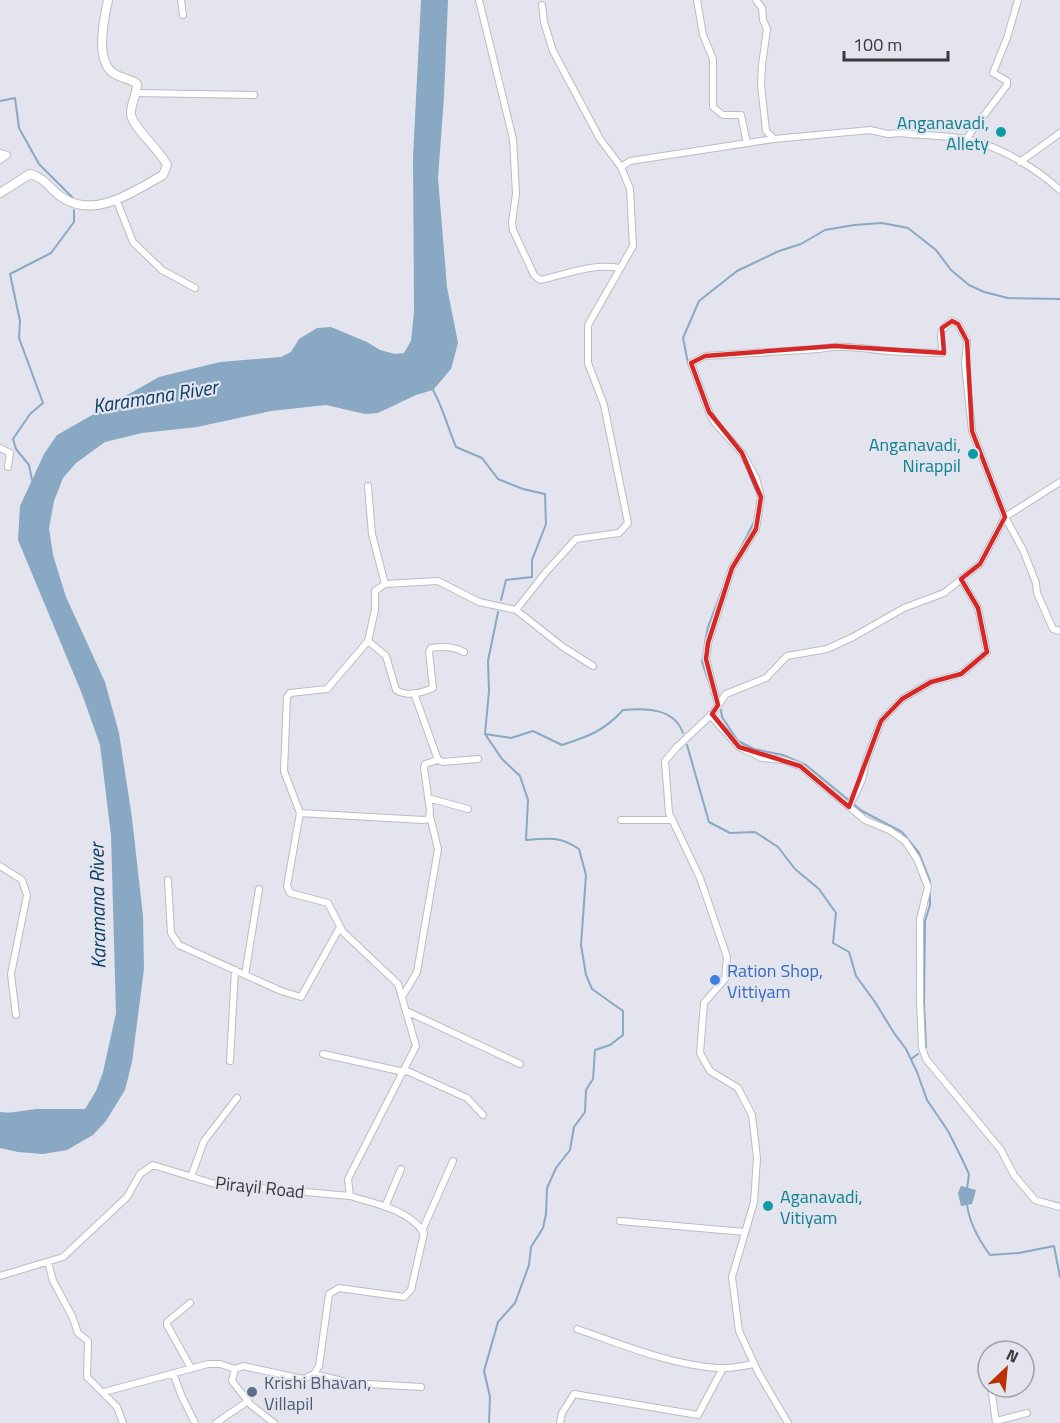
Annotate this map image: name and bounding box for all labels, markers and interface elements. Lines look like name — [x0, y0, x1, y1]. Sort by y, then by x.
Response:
scale bar — [844, 24, 948, 62]
text: 100 m — [853, 31, 902, 58]
place label: Anganavadi, Allety — [897, 109, 989, 157]
marker: Anganavadi, Allety — [994, 125, 1008, 139]
water label: Karamana River — [90, 370, 222, 421]
place label: Anganavadi, Nirappil — [869, 431, 961, 479]
marker: Anganavadi, Nirappil — [966, 447, 980, 461]
water label: Karamana River — [80, 840, 114, 969]
place label: Ration Shop, Vittiyam — [727, 957, 823, 1005]
marker: Ration Shop, Vittiyam — [708, 973, 722, 987]
street label: Pirayil Road — [214, 1169, 306, 1205]
place label: Aganavadi, Vitiyam — [780, 1183, 862, 1231]
marker: Aganavadi, Vitiyam — [761, 1199, 775, 1213]
north arrow — [976, 1339, 1036, 1399]
text: N — [1002, 1342, 1023, 1369]
place label: Krishi Bhavan, Villapil — [264, 1369, 371, 1417]
marker: Krishi Bhavan, Villapil — [245, 1385, 259, 1399]

